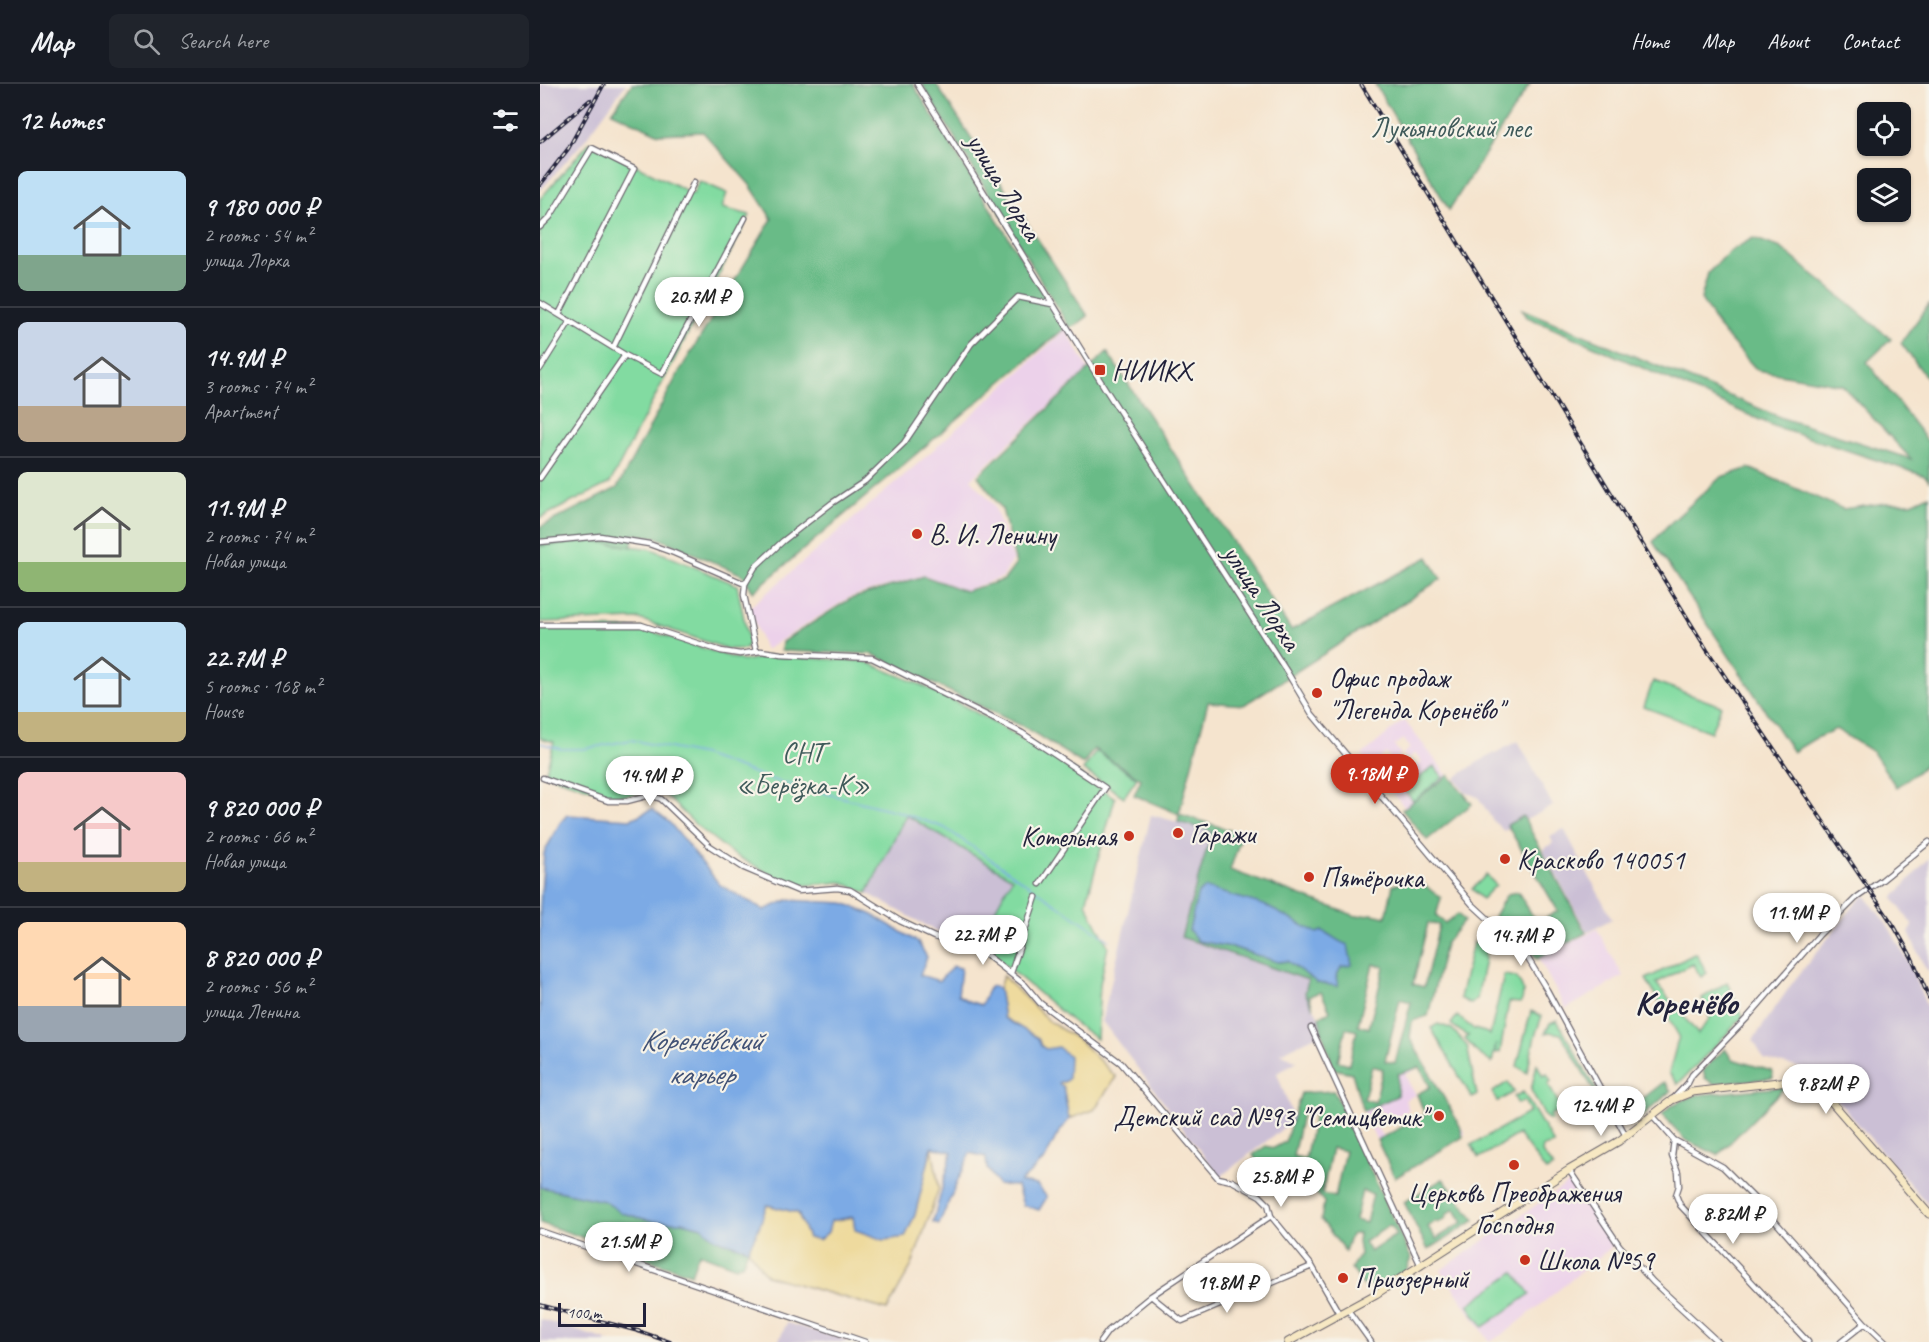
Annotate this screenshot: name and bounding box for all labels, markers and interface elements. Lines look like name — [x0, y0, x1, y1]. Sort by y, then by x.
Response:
search box — [109, 14, 529, 68]
text: Map — [30, 24, 73, 59]
icon: search — [130, 25, 163, 58]
text: Search here — [178, 27, 268, 55]
text: Home — [1631, 28, 1669, 54]
text: Map — [1702, 28, 1734, 54]
text: About — [1767, 28, 1809, 54]
text: Contact — [1842, 28, 1899, 54]
map controls — [1857, 102, 1911, 222]
button: locate — [1857, 102, 1911, 156]
text: 12 homes — [18, 104, 103, 137]
icon: filters — [489, 104, 522, 137]
park label: Лукьяновский лес — [1371, 110, 1533, 145]
street label: улица Лорха — [958, 125, 1051, 248]
button: layers — [1857, 168, 1911, 222]
text: 9 180 000 ₽ — [204, 190, 318, 223]
icon: home — [66, 195, 138, 267]
text: 2 rooms · 54 m² — [204, 223, 312, 248]
text: улица Лорха — [204, 248, 289, 273]
pin: 20.7M ₽ — [644, 277, 754, 328]
text: 20.7M ₽ — [669, 284, 729, 309]
text: 14.9M ₽ — [204, 341, 283, 374]
icon: home — [66, 346, 138, 418]
place label: НИИКХ — [1112, 353, 1195, 388]
marker: НИИКХ — [1093, 363, 1107, 377]
text: 3 rooms · 74 m² — [204, 374, 312, 399]
text: Apartment — [204, 399, 277, 424]
text: 11.9M ₽ — [204, 491, 283, 524]
icon: home — [66, 496, 138, 568]
place label: В. И. Ленину — [929, 517, 1058, 552]
text: 2 rooms · 74 m² — [204, 524, 312, 549]
marker: В. И. Ленину — [910, 527, 924, 541]
street label: улица Лорха — [1214, 536, 1311, 658]
text: Новая улица — [204, 549, 286, 574]
text: 22.7M ₽ — [204, 641, 283, 674]
icon: home — [66, 646, 138, 718]
place label: Офис продаж "Легенда Коренёво" — [1329, 660, 1509, 727]
text: 5 rooms · 168 m² — [204, 674, 321, 699]
marker: Офис продаж "Легенда Коренёво" — [1310, 686, 1324, 700]
text: House — [204, 699, 243, 724]
park label: СНТ «Берёзка-К» — [736, 735, 870, 803]
pin: 9.18M ₽ — [1320, 754, 1430, 805]
pin: 14.9M ₽ — [595, 756, 705, 807]
text: 9.18M ₽ — [1345, 761, 1405, 786]
text: 14.9M ₽ — [620, 763, 680, 788]
text: 9 820 000 ₽ — [204, 791, 318, 824]
icon: home — [66, 796, 138, 868]
place label: Гаражи — [1190, 816, 1258, 851]
place label: Котельная — [1021, 819, 1118, 854]
text: 2 rooms · 66 m² — [204, 824, 312, 849]
marker: Гаражи — [1171, 826, 1185, 840]
marker: Котельная — [1122, 829, 1136, 843]
place label: Красково 140051 — [1517, 842, 1686, 877]
text: Новая улица — [204, 849, 286, 874]
marker: Красково 140051 — [1498, 852, 1512, 866]
place label: Пятёрочка — [1321, 860, 1425, 895]
marker: Пятёрочка — [1302, 870, 1316, 884]
pin: 11.9M ₽ — [1742, 893, 1852, 944]
text: 11.9M ₽ — [1767, 900, 1827, 925]
pin: 22.7M ₽ — [928, 915, 1038, 966]
pin: 14.7M ₽ — [1466, 916, 1576, 967]
text: 22.7M ₽ — [953, 922, 1013, 947]
text: 14.7M ₽ — [1491, 923, 1551, 948]
text: 8 820 000 ₽ — [204, 941, 318, 974]
icon: home — [66, 946, 138, 1018]
text: 2 rooms · 56 m² — [204, 974, 312, 999]
district label: Коренёво — [1635, 981, 1740, 1024]
text: улица Ленина — [204, 999, 299, 1024]
water label: Коренёвский карьер — [640, 1021, 767, 1093]
pin: 9.82M ₽ — [1771, 1064, 1881, 1115]
text: 9.82M ₽ — [1796, 1071, 1856, 1096]
pin: 12.4M ₽ — [1546, 1086, 1656, 1137]
text: 12.4M ₽ — [1571, 1093, 1631, 1118]
place label: Детский сад №93 "Семицветик" — [1113, 1099, 1432, 1134]
marker: Детский сад №93 "Семицветик" — [1432, 1109, 1446, 1123]
pin: 25.8M ₽ — [1226, 1157, 1336, 1208]
marker: Церковь Преображения Господня — [1507, 1158, 1521, 1172]
text: 25.8M ₽ — [1251, 1164, 1311, 1189]
place label: Церковь Преображения Господня — [1408, 1175, 1623, 1242]
pin: 8.82M ₽ — [1678, 1194, 1788, 1245]
text: 8.82M ₽ — [1703, 1201, 1763, 1226]
pin: 21.5M ₽ — [574, 1222, 684, 1273]
text: 21.5M ₽ — [599, 1229, 659, 1254]
place label: Школа №59 — [1537, 1243, 1656, 1278]
marker: Школа №59 — [1518, 1253, 1532, 1267]
place label: Приозерный — [1355, 1261, 1470, 1296]
pin: 19.8M ₽ — [1172, 1263, 1282, 1314]
text: 19.8M ₽ — [1197, 1270, 1257, 1295]
marker: Приозерный — [1336, 1271, 1350, 1285]
scale bar — [558, 1300, 646, 1328]
text: 100 m — [567, 1303, 601, 1323]

